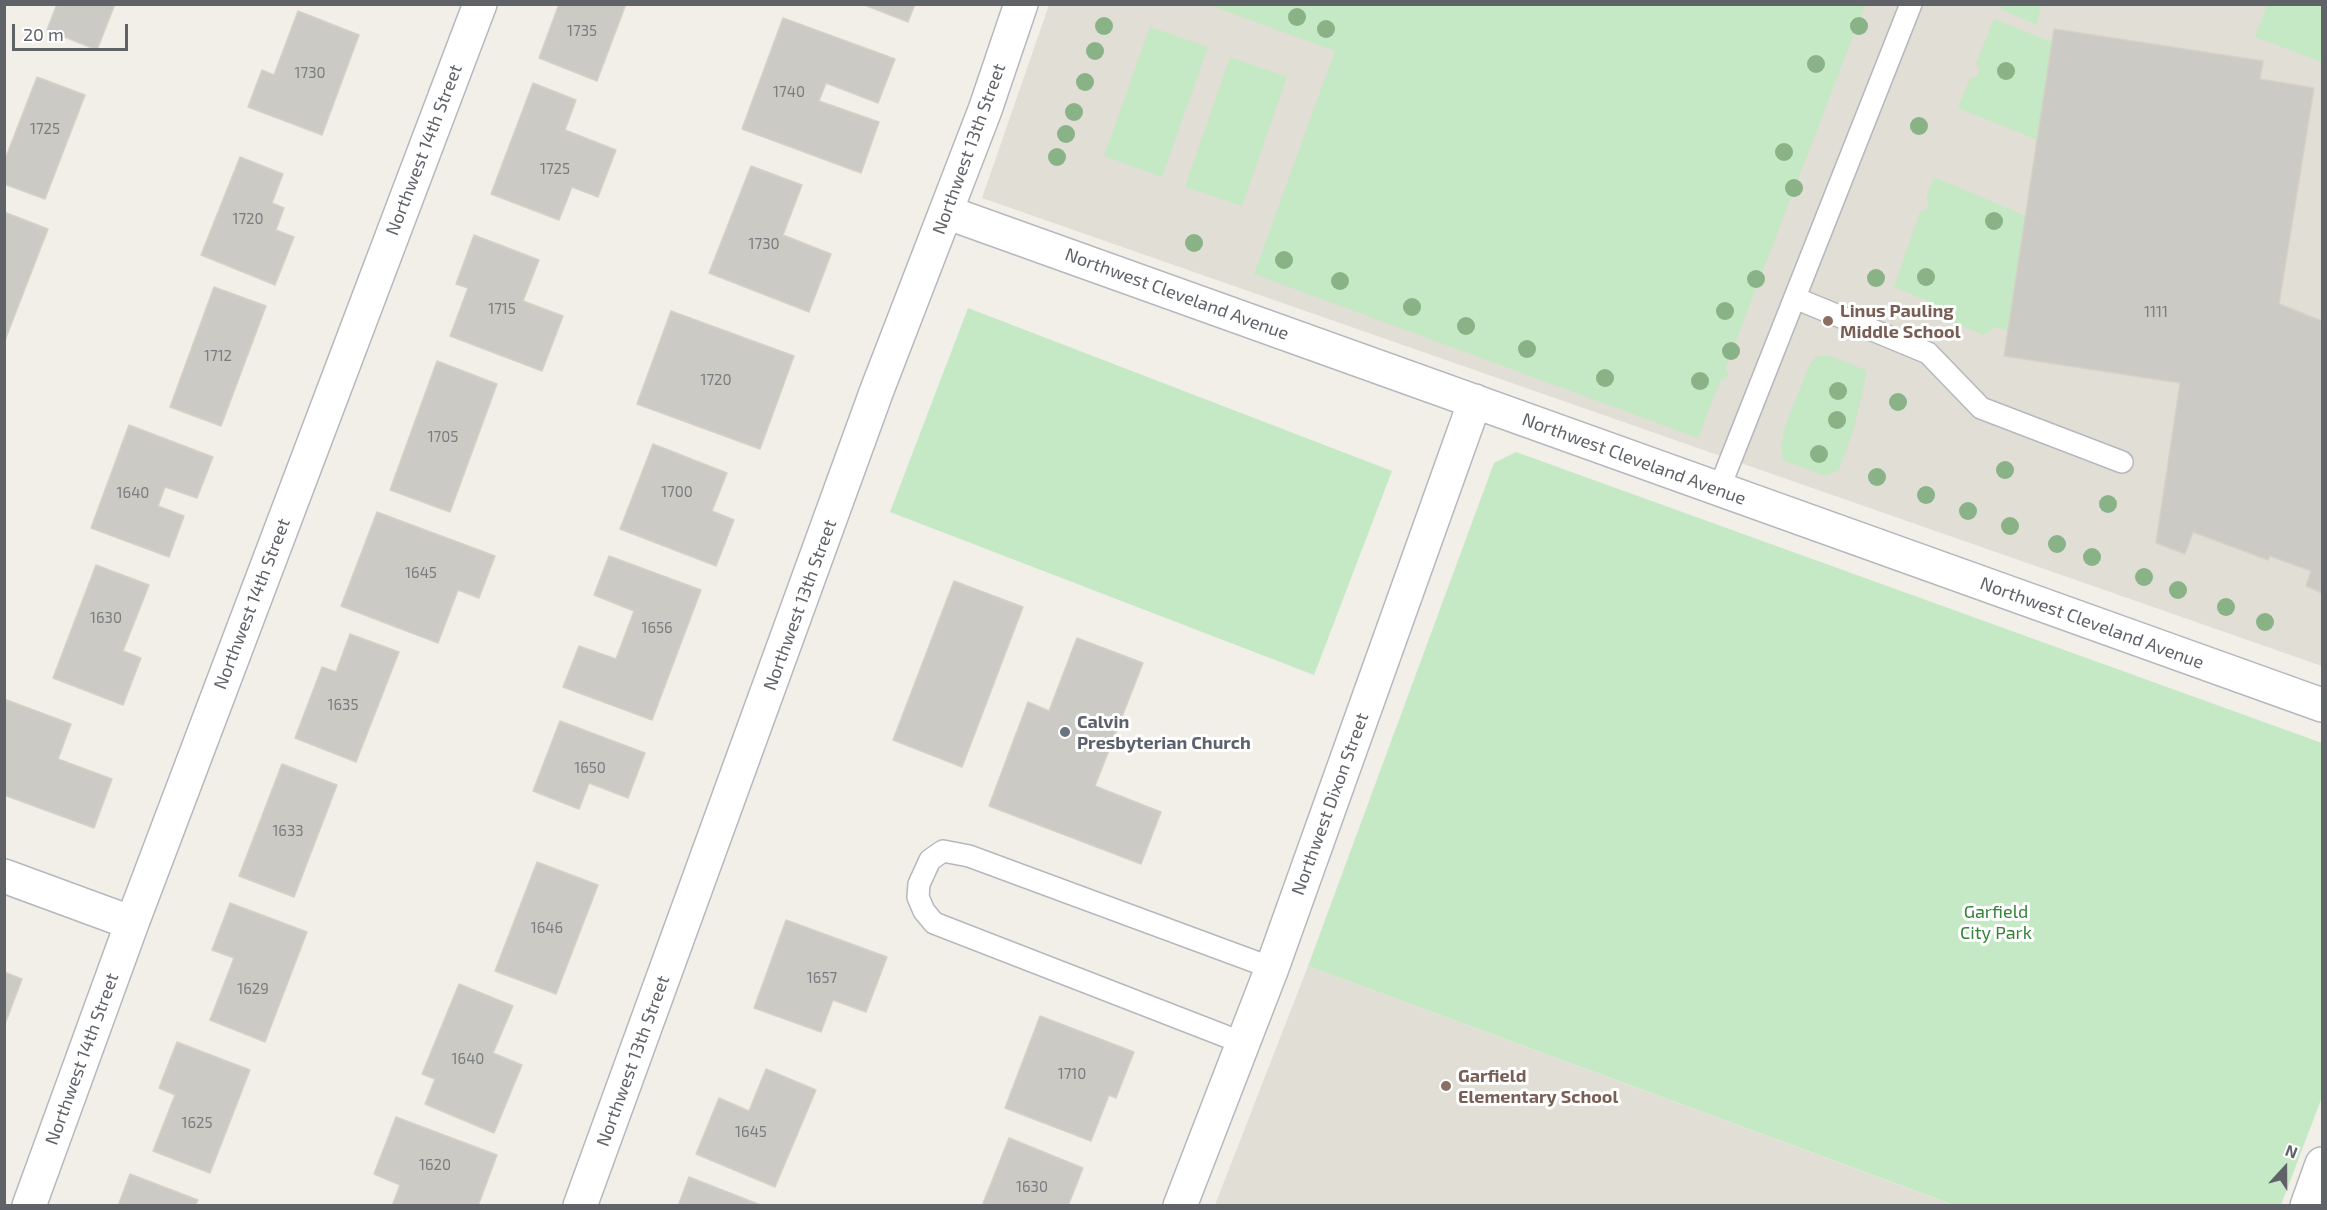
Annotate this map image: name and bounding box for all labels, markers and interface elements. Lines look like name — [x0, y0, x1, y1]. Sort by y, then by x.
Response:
scale bar — [15, 12, 130, 50]
house number: 1735 — [567, 22, 597, 40]
text: 20 m — [23, 23, 64, 45]
street label: Northwest 14th Street — [381, 61, 467, 239]
street label: Northwest 13th Street — [928, 61, 1010, 237]
house number: 1730 — [294, 64, 326, 82]
house number: 1740 — [773, 83, 805, 101]
house number: 1725 — [30, 120, 60, 138]
house number: 1725 — [540, 160, 570, 178]
house number: 1720 — [232, 210, 264, 228]
house number: 1730 — [748, 235, 780, 253]
street label: Northwest Cleveland Avenue — [1062, 243, 1292, 345]
house number: 1715 — [488, 300, 516, 318]
place label: Linus Pauling Middle School — [1840, 300, 1961, 342]
house number: 1111 — [2144, 303, 2168, 321]
marker: Linus Pauling Middle School — [1821, 314, 1835, 328]
house number: 1712 — [204, 347, 232, 365]
house number: 1720 — [700, 371, 732, 389]
street label: Northwest Cleveland Avenue — [1519, 408, 1749, 510]
house number: 1705 — [428, 428, 458, 446]
house number: 1700 — [661, 483, 693, 501]
house number: 1640 — [117, 484, 149, 502]
street label: Northwest 14th Street — [209, 515, 295, 693]
street label: Northwest 13th Street — [759, 517, 841, 693]
house number: 1645 — [405, 564, 437, 582]
street label: Northwest Cleveland Avenue — [1977, 572, 2207, 674]
house number: 1630 — [90, 609, 122, 627]
house number: 1656 — [641, 619, 673, 637]
house number: 1635 — [328, 696, 358, 714]
street label: Northwest Dixon Street — [1287, 710, 1373, 898]
place label: Calvin Presbyterian Church — [1077, 711, 1251, 754]
marker: Calvin Presbyterian Church — [1058, 725, 1072, 739]
house number: 1650 — [574, 759, 606, 777]
house number: 1633 — [272, 822, 304, 840]
park label: Garfield City Park — [1960, 901, 2032, 944]
house number: 1646 — [531, 919, 563, 937]
house number: 1657 — [807, 969, 837, 987]
street label: Northwest 14th Street — [41, 970, 123, 1148]
street label: Northwest 13th Street — [592, 973, 674, 1149]
house number: 1629 — [237, 980, 269, 998]
house number: 1640 — [452, 1050, 484, 1068]
house number: 1710 — [1058, 1065, 1086, 1083]
place label: Garfield Elementary School — [1458, 1065, 1618, 1108]
marker: Garfield Elementary School — [1439, 1079, 1453, 1093]
house number: 1625 — [181, 1114, 213, 1132]
house number: 1645 — [735, 1123, 767, 1141]
north arrow — [2255, 1138, 2315, 1198]
text: N — [2283, 1140, 2300, 1162]
house number: 1620 — [419, 1156, 451, 1174]
house number: 1630 — [1016, 1178, 1048, 1196]

